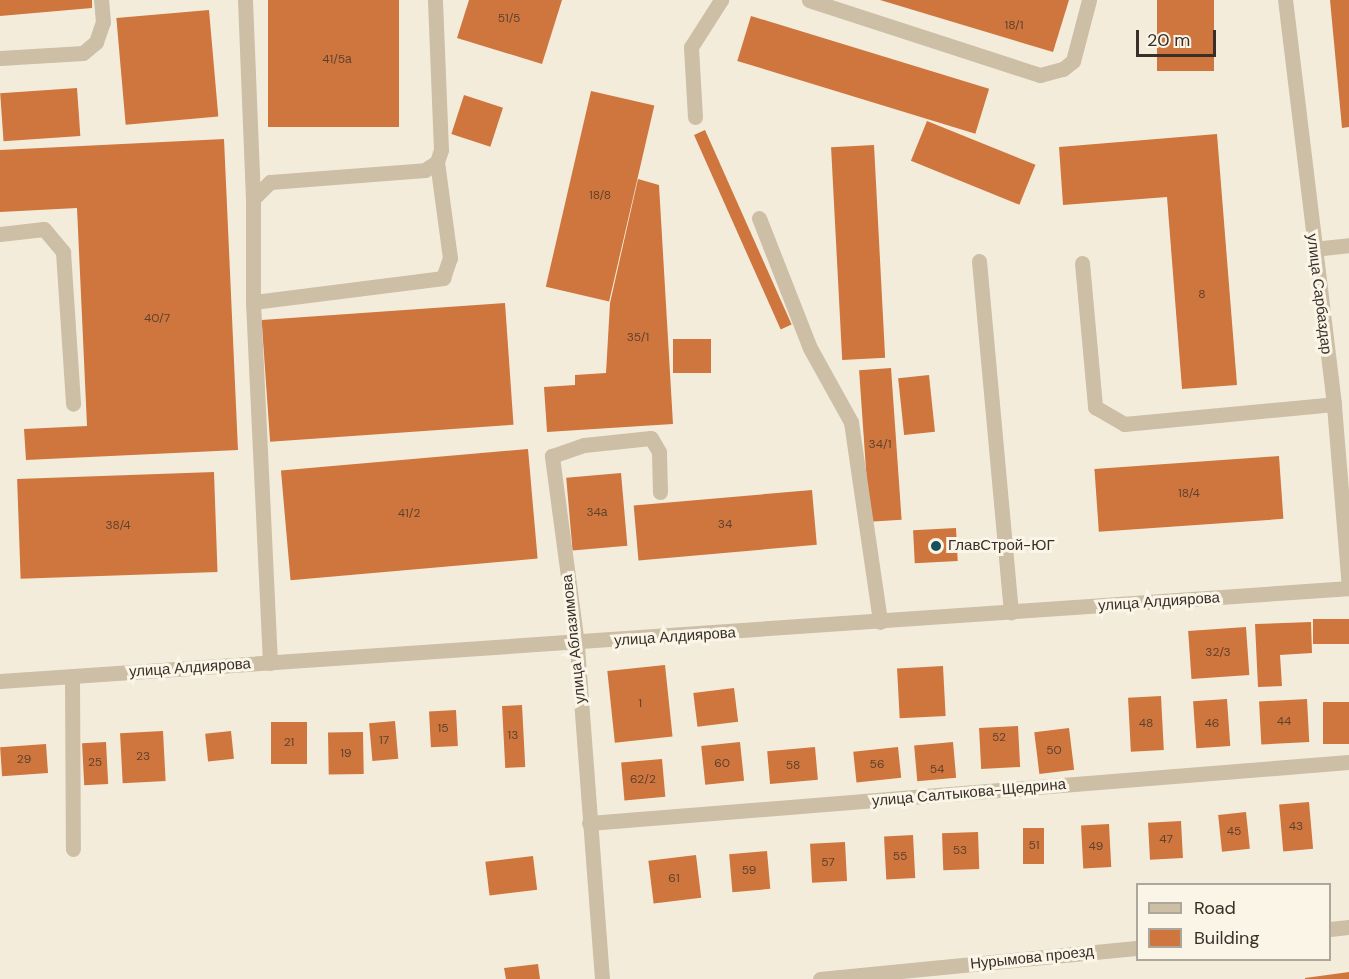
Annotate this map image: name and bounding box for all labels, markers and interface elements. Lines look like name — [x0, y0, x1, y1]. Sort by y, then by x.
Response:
house number: 51/5 — [498, 12, 520, 26]
scale bar — [1139, 18, 1218, 56]
house number: 18/1 — [1004, 19, 1024, 33]
text: 20 m — [1147, 28, 1190, 52]
house number: 41/5а — [322, 53, 352, 67]
house number: 18/8 — [589, 189, 611, 203]
street label: улица Сарбаздар — [1303, 233, 1335, 355]
house number: 8 — [1198, 288, 1206, 302]
house number: 40/7 — [144, 312, 170, 326]
house number: 35/1 — [627, 331, 649, 345]
house number: 34/1 — [869, 438, 891, 452]
house number: 18/4 — [1178, 487, 1200, 501]
house number: 34а — [586, 506, 608, 520]
house number: 41/2 — [398, 507, 420, 521]
house number: 34 — [718, 518, 732, 532]
house number: 38/4 — [105, 519, 131, 533]
place label: ГлавСтрой-ЮГ — [948, 537, 1055, 555]
marker: ГлавСтрой-ЮГ — [929, 539, 943, 553]
street label: улица Аблазимова — [558, 573, 590, 705]
street label: улица Алдиярова — [1097, 589, 1221, 615]
street label: улица Алдиярова — [613, 624, 737, 650]
house number: 32/3 — [1205, 646, 1231, 660]
street label: улица Алдиярова — [128, 655, 252, 681]
house number: 1 — [638, 697, 642, 711]
house number: 44 — [1277, 715, 1291, 729]
house number: 48 — [1139, 717, 1153, 731]
house number: 46 — [1205, 717, 1219, 731]
house number: 15 — [437, 722, 449, 736]
house number: 13 — [508, 729, 518, 743]
house number: 52 — [992, 731, 1006, 745]
house number: 17 — [379, 734, 389, 748]
house number: 21 — [284, 736, 294, 750]
house number: 50 — [1046, 744, 1062, 758]
house number: 19 — [340, 747, 352, 761]
house number: 23 — [136, 750, 150, 764]
house number: 29 — [17, 753, 31, 767]
house number: 25 — [88, 756, 102, 770]
house number: 60 — [714, 757, 730, 771]
house number: 56 — [870, 758, 884, 772]
house number: 58 — [786, 759, 800, 773]
house number: 54 — [930, 763, 944, 777]
house number: 62/2 — [630, 773, 656, 787]
street label: улица Салтыкова-Щедрина — [871, 776, 1067, 810]
house number: 43 — [1289, 820, 1303, 834]
house number: 45 — [1227, 825, 1241, 839]
house number: 47 — [1159, 833, 1173, 847]
house number: 51 — [1028, 839, 1040, 853]
house number: 49 — [1089, 840, 1103, 854]
house number: 53 — [953, 844, 967, 858]
house number: 55 — [893, 850, 907, 864]
house number: 57 — [821, 856, 835, 870]
house number: 59 — [742, 864, 756, 878]
house number: 61 — [668, 872, 680, 886]
legend — [1136, 883, 1331, 961]
text: Road — [1194, 896, 1236, 920]
text: Building — [1194, 926, 1259, 950]
street label: Нурымова проезд — [969, 943, 1095, 973]

